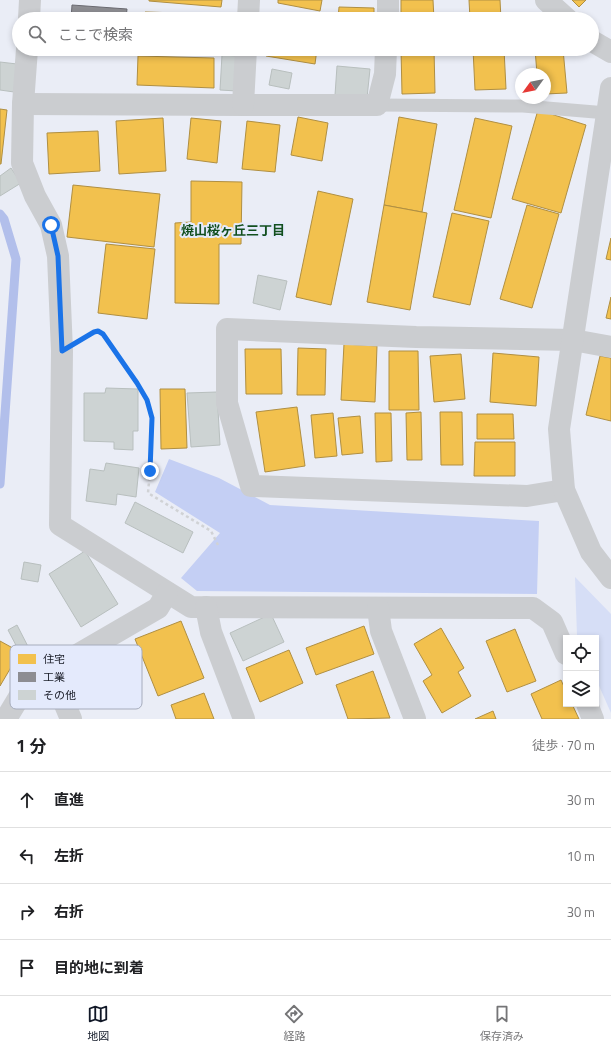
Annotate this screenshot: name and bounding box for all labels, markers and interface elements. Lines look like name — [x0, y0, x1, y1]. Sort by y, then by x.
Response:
search box — [12, 12, 599, 56]
icon: search — [26, 23, 48, 45]
text: ここで検索 — [58, 23, 133, 46]
north arrow — [515, 68, 551, 104]
route start — [42, 216, 60, 234]
district label: 焼山桜ヶ丘三丁目 — [181, 220, 285, 240]
route end — [141, 462, 159, 480]
map controls — [563, 635, 599, 707]
button: locate — [563, 635, 599, 671]
legend — [10, 645, 142, 709]
text: 住宅 — [43, 651, 65, 667]
text: 工業 — [43, 669, 65, 685]
button: layers — [563, 671, 599, 707]
text: その他 — [43, 687, 76, 703]
text: 1 分 — [16, 733, 46, 759]
text: 徒歩 · 70 m — [532, 735, 595, 755]
text: 直進 — [54, 788, 84, 811]
icon: ahead — [16, 789, 38, 811]
text: 30 m — [567, 790, 595, 810]
text: 左折 — [54, 844, 84, 867]
icon: left — [16, 845, 38, 867]
text: 10 m — [567, 846, 595, 866]
text: 右折 — [54, 900, 84, 923]
icon: right — [16, 901, 38, 923]
text: 30 m — [567, 902, 595, 922]
text: 目的地に到着 — [54, 956, 144, 979]
icon: arrive — [16, 957, 38, 979]
tab: 地図 — [87, 1003, 109, 1044]
tab: 経路 — [283, 1003, 305, 1044]
tab: 保存済み — [480, 1003, 524, 1044]

